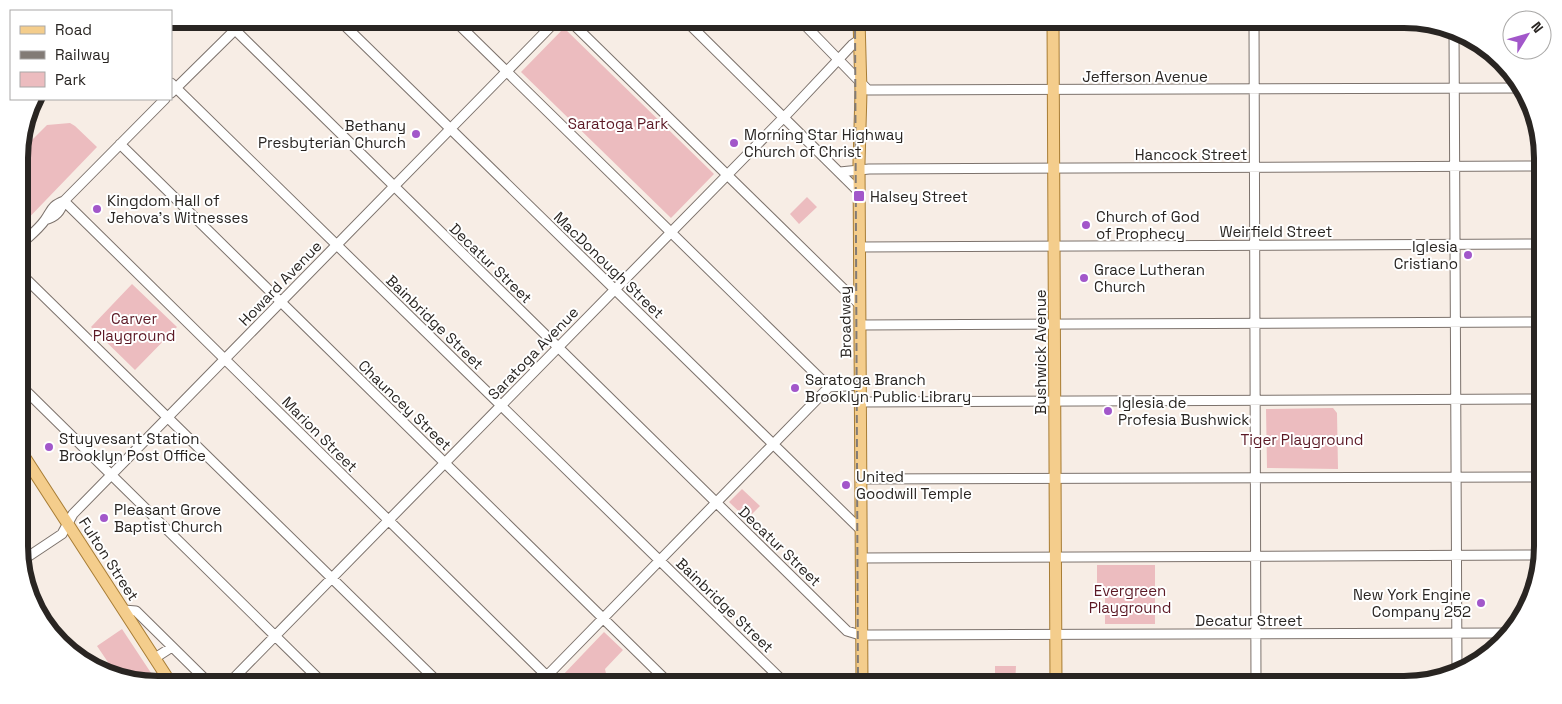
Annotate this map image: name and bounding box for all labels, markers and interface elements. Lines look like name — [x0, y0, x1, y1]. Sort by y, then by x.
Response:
legend — [10, 10, 172, 100]
north arrow — [1502, 10, 1552, 60]
text: N — [1527, 18, 1547, 36]
text: Road — [55, 20, 92, 39]
text: Railway — [55, 45, 110, 64]
street label: Jefferson Avenue — [1082, 67, 1208, 86]
text: Park — [55, 70, 86, 89]
park label: Saratoga Park — [568, 114, 668, 133]
place label: Bethany Presbyterian Church — [258, 116, 406, 152]
place label: Morning Star Highway Church of Christ — [744, 125, 903, 161]
marker: Bethany Presbyterian Church — [410, 128, 422, 140]
marker: Morning Star Highway Church of Christ — [728, 137, 740, 149]
street label: Hancock Street — [1135, 145, 1247, 164]
place label: Halsey Street — [870, 187, 968, 206]
marker: Halsey Street — [852, 189, 866, 203]
place label: Kingdom Hall of Jehova's Witnesses — [107, 191, 248, 227]
marker: Kingdom Hall of Jehova's Witnesses — [91, 203, 103, 215]
place label: Church of God of Prophecy — [1096, 207, 1200, 243]
street label: MacDonough Street — [550, 208, 668, 323]
street label: Decatur Street — [446, 219, 536, 307]
marker: Church of God of Prophecy — [1080, 219, 1092, 231]
street label: Weirfield Street — [1220, 222, 1333, 241]
street label: Howard Avenue — [235, 236, 326, 330]
place label: Iglesia Cristiano — [1394, 237, 1458, 273]
marker: Iglesia Cristiano — [1462, 249, 1474, 261]
place label: Grace Lutheran Church — [1094, 260, 1205, 296]
street label: Bainbridge Street — [382, 271, 488, 373]
marker: Grace Lutheran Church — [1078, 272, 1090, 284]
street label: Broadway — [835, 286, 855, 358]
street label: Bushwick Avenue — [1031, 289, 1050, 415]
street label: Saratoga Avenue — [484, 302, 582, 404]
park label: Carver Playground — [93, 309, 175, 345]
street label: Chauncey Street — [354, 356, 456, 454]
place label: Saratoga Branch Brooklyn Public Library — [805, 370, 971, 406]
marker: Saratoga Branch Brooklyn Public Library — [789, 382, 801, 394]
street label: Marion Street — [278, 392, 362, 476]
place label: Iglesia de Profesia Bushwick — [1118, 393, 1249, 429]
marker: Iglesia de Profesia Bushwick — [1102, 405, 1114, 417]
place label: Stuyvesant Station Brooklyn Post Office — [59, 429, 206, 465]
park label: Tiger Playground — [1240, 430, 1364, 449]
marker: Stuyvesant Station Brooklyn Post Office — [43, 441, 55, 453]
place label: United Goodwill Temple — [856, 467, 972, 503]
marker: United Goodwill Temple — [840, 479, 852, 491]
place label: Pleasant Grove Baptist Church — [114, 500, 222, 536]
street label: Decatur Street — [735, 502, 825, 590]
marker: Pleasant Grove Baptist Church — [98, 512, 110, 524]
street label: Fulton Street — [75, 514, 143, 604]
street label: Bainbridge Street — [672, 554, 778, 656]
park label: Evergreen Playground — [1089, 581, 1171, 617]
place label: New York Engine Company 252 — [1353, 585, 1471, 621]
marker: New York Engine Company 252 — [1475, 597, 1487, 609]
street label: Decatur Street — [1195, 611, 1303, 630]

